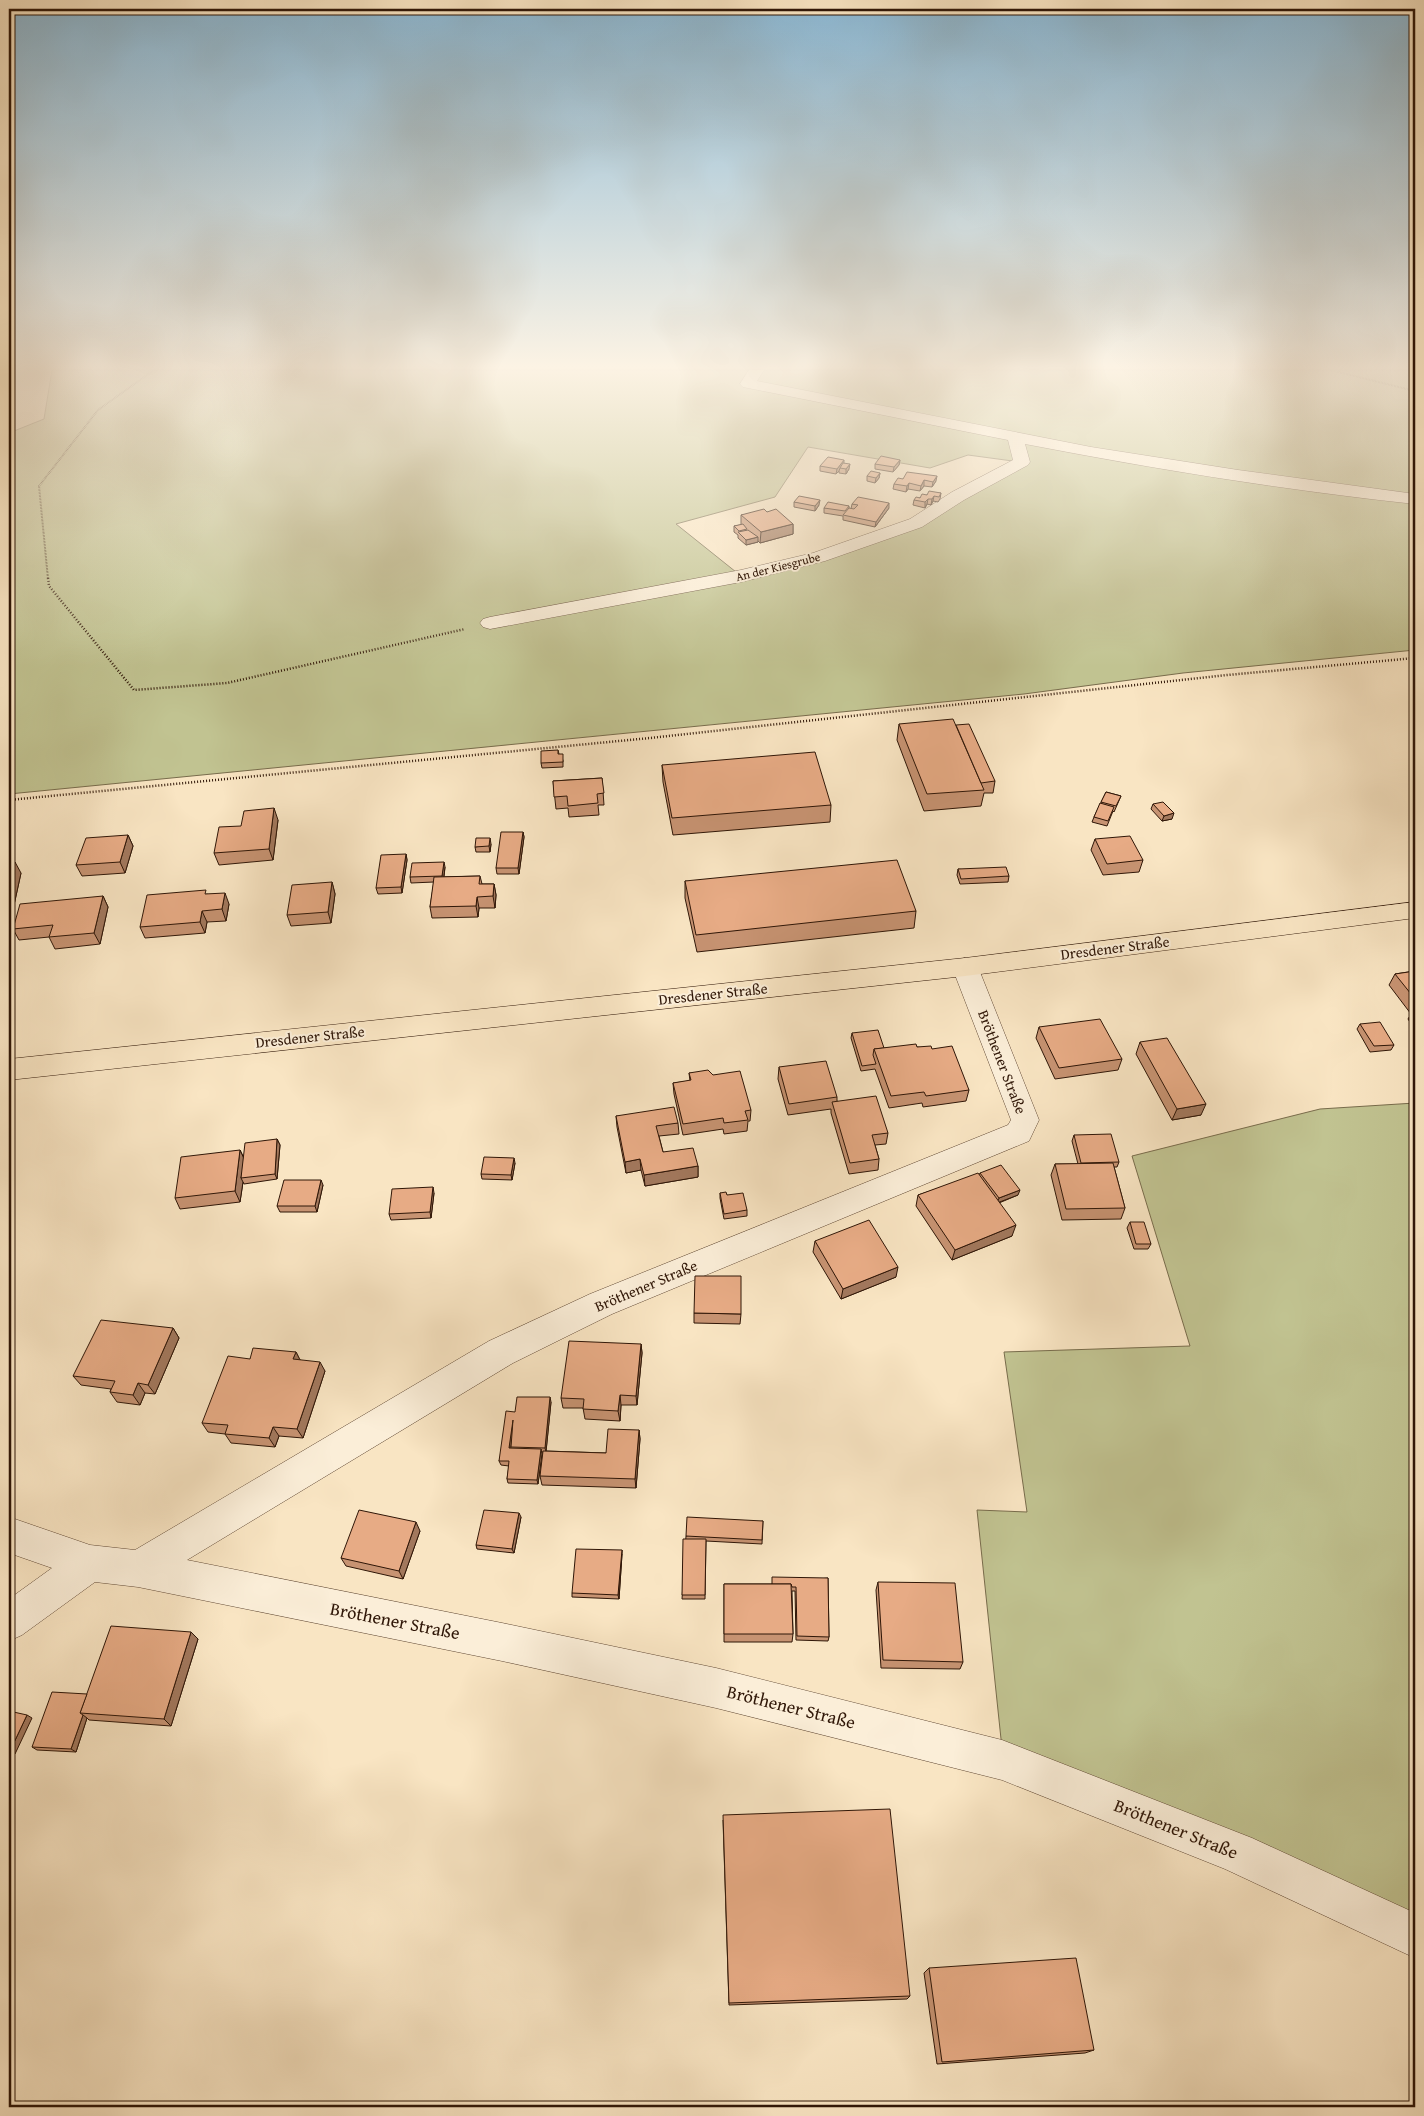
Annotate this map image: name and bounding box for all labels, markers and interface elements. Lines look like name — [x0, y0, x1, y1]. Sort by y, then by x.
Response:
street label: An der Kiesgrube — [734, 548, 822, 585]
street label: Dresdener Straße — [1059, 930, 1171, 965]
street label: Dresdener Straße — [657, 977, 769, 1010]
street label: Bröthener Straße — [973, 1007, 1032, 1117]
street label: Dresdener Straße — [254, 1020, 366, 1053]
street label: Bröthener Straße — [591, 1254, 700, 1317]
street label: Bröthener Straße — [328, 1595, 462, 1646]
street label: Bröthener Straße — [724, 1678, 858, 1736]
street label: Bröthener Straße — [1110, 1791, 1242, 1866]

